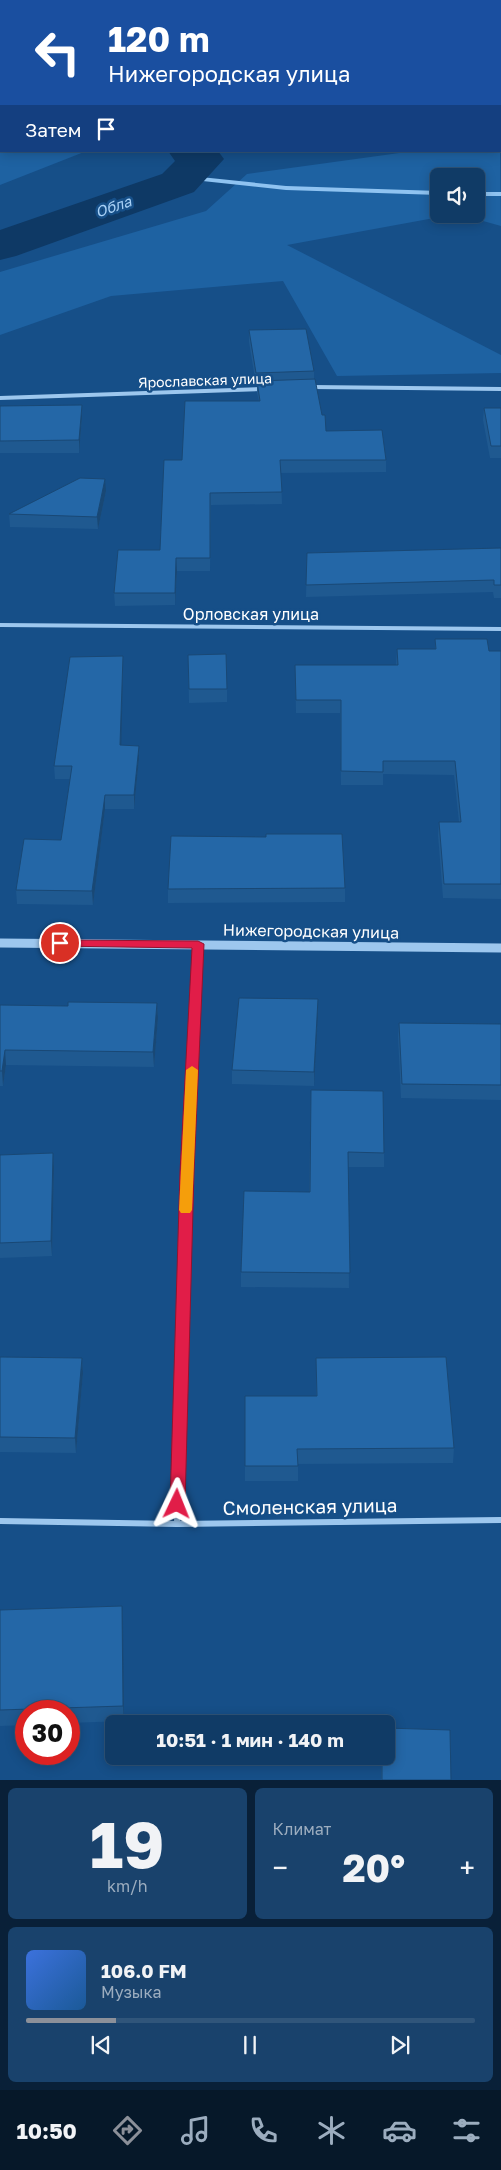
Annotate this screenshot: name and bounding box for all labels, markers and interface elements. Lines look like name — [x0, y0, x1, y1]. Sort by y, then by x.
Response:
text: 120 m — [108, 18, 210, 60]
icon: left — [25, 20, 90, 85]
text: Нижегородская улица — [108, 60, 350, 87]
icon: arrive — [92, 115, 120, 143]
text: Затем — [25, 118, 82, 141]
map controls — [430, 168, 485, 223]
button: sound — [430, 168, 485, 223]
water label: Обла — [93, 191, 134, 221]
street label: Ярославская улица — [138, 369, 272, 391]
street label: Орловская улица — [183, 604, 319, 624]
street label: Нижегородская улица — [223, 919, 399, 943]
pin — [39, 922, 81, 964]
icon: arrive — [46, 929, 74, 957]
position arrow — [150, 1477, 202, 1529]
street label: Смоленская улица — [223, 1493, 397, 1519]
speed limit sign: 30 — [15, 1700, 80, 1765]
text: 10:51 · 1 мин · 140 m — [156, 1728, 344, 1751]
text: 19 — [90, 1804, 165, 1882]
text: Климат — [273, 1819, 331, 1839]
text: 20° — [342, 1845, 405, 1890]
text: − — [273, 1851, 288, 1884]
text: + — [460, 1851, 475, 1884]
text: km/h — [107, 1876, 148, 1896]
text: 106.0 FM — [101, 1959, 187, 1982]
text: Музыка — [101, 1982, 162, 2002]
icon: previous — [87, 2031, 115, 2059]
icon: pause — [236, 2031, 264, 2059]
icon: next — [386, 2031, 414, 2059]
icon: directions — [110, 2113, 145, 2148]
icon: music — [178, 2113, 213, 2148]
icon: phone — [246, 2113, 281, 2148]
icon: climate — [314, 2113, 349, 2148]
icon: car — [382, 2113, 417, 2148]
icon: filters — [449, 2113, 484, 2148]
text: 10:50 — [16, 2117, 77, 2144]

